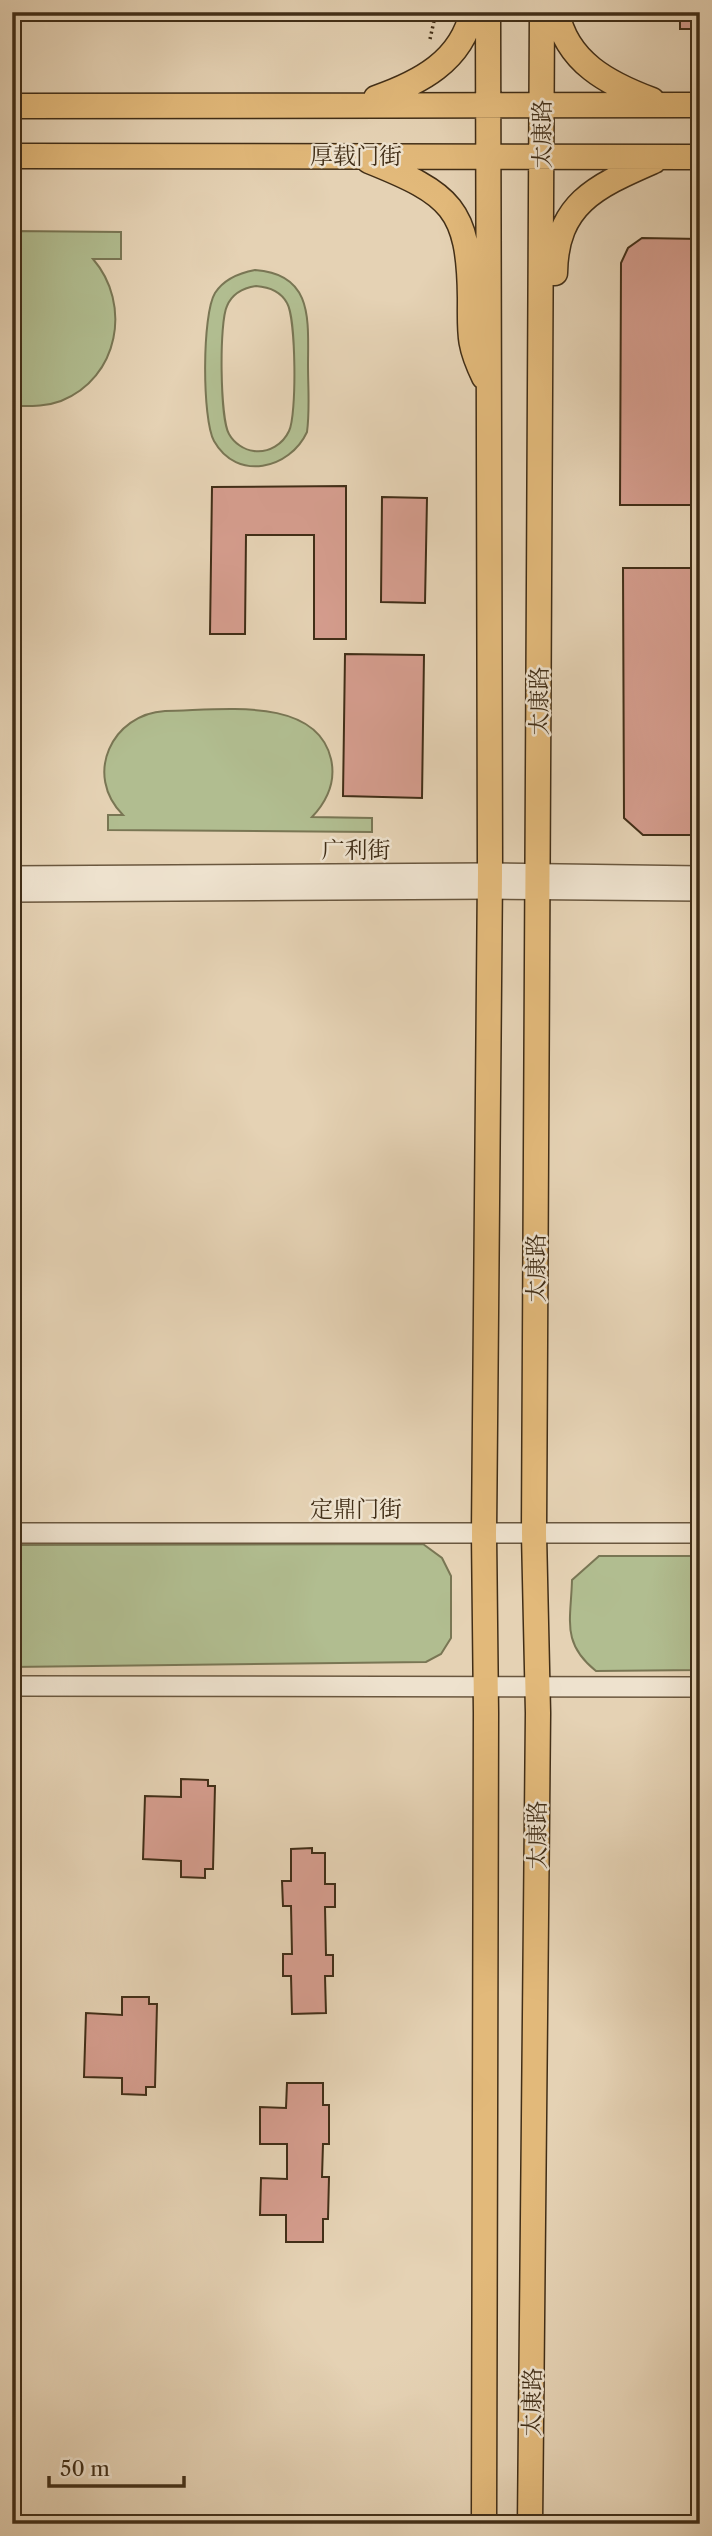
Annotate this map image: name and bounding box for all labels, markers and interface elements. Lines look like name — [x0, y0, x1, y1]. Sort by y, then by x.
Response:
street label: 太康路 — [528, 100, 556, 169]
street label: 厚载门街 — [310, 142, 402, 170]
street label: 太康路 — [525, 667, 553, 736]
street label: 广利街 — [322, 836, 391, 864]
street label: 太康路 — [522, 1234, 550, 1303]
street label: 定鼎门街 — [310, 1495, 402, 1523]
street label: 太康路 — [523, 1801, 551, 1870]
street label: 太康路 — [517, 2367, 547, 2437]
scale bar — [49, 2445, 184, 2489]
text: 50 m — [60, 2456, 110, 2481]

